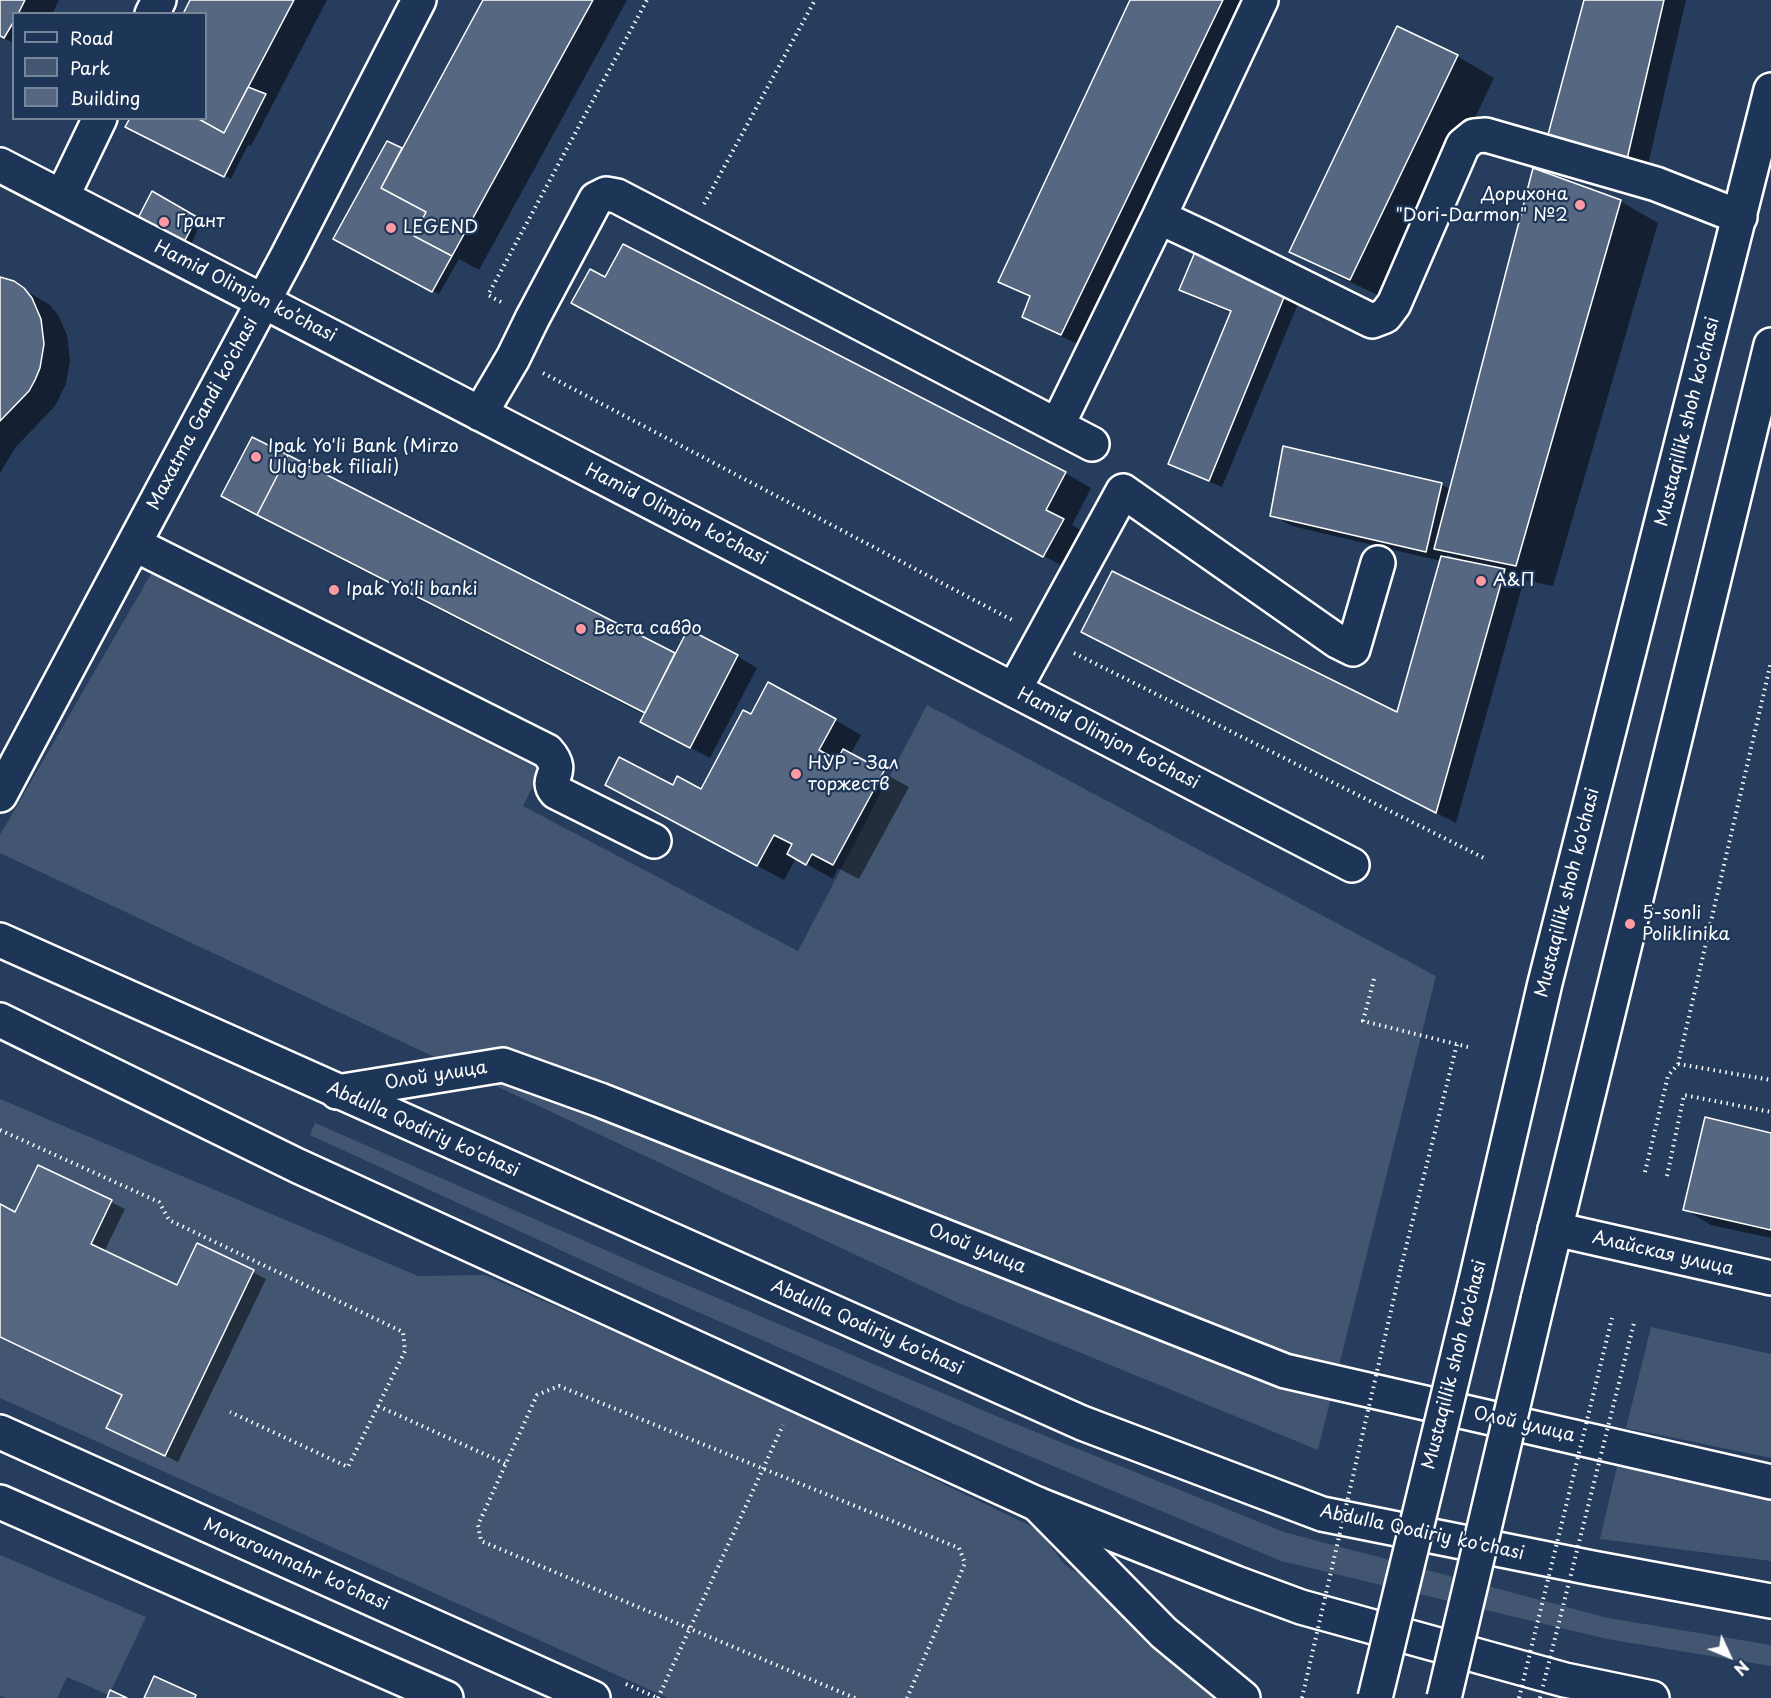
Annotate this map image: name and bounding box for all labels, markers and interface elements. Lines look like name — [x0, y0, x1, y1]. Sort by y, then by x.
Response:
legend — [12, 12, 207, 120]
text: Road — [70, 24, 114, 51]
text: Park — [70, 54, 110, 81]
text: Building — [70, 84, 140, 111]
place label: Дорихона "Dori-Darmon" №2 — [1395, 184, 1568, 226]
marker: Дорихона "Dori-Darmon" №2 — [1573, 198, 1587, 212]
place label: Грант — [176, 211, 225, 233]
marker: Грант — [157, 215, 171, 229]
place label: LEGEND — [403, 217, 478, 239]
marker: LEGEND — [384, 221, 398, 235]
street label: Hamid Olimjon ko’chasi — [150, 237, 340, 347]
street label: Maxatma Gandi ko'chasi — [143, 314, 263, 514]
street label: Mustaqillik shoh ko'chasi — [1651, 315, 1725, 529]
place label: Ipak Yo'li Bank (Mirzo Ulug'bek filiali) — [268, 436, 459, 478]
marker: Ipak Yo'li Bank (Mirzo Ulug'bek filiali) — [249, 450, 263, 464]
street label: Hamid Olimjon ko’chasi — [581, 460, 771, 570]
place label: А&П — [1493, 570, 1535, 592]
marker: А&П — [1474, 574, 1488, 588]
place label: Ipak Yo'li banki — [346, 579, 478, 601]
marker: Ipak Yo'li banki — [327, 583, 341, 597]
place label: Веста савдо — [593, 618, 702, 640]
marker: Веста савдо — [574, 622, 588, 636]
street label: Hamid Olimjon ko’chasi — [1013, 684, 1203, 794]
place label: НУР - Зал торжеств — [808, 753, 899, 795]
marker: НУР - Зал торжеств — [789, 767, 803, 781]
street label: Mustaqillik shoh ko'chasi — [1531, 786, 1605, 1000]
place label: 5-sonli Poliklinika — [1642, 903, 1730, 946]
marker: 5-sonli Poliklinika — [1623, 917, 1637, 931]
street label: Олой улица — [383, 1057, 489, 1095]
street label: Abdulla Qodiriy ko'chasi — [324, 1078, 522, 1182]
street label: Олой улица — [925, 1220, 1029, 1278]
street label: Алайская улица — [1590, 1227, 1736, 1281]
street label: Mustaqillik shoh ko'chasi — [1418, 1258, 1492, 1472]
street label: Abdulla Qodiriy ko'chasi — [768, 1276, 966, 1380]
street label: Олой улица — [1471, 1403, 1577, 1447]
street label: Abdulla Qodiriy ko'chasi — [1318, 1501, 1526, 1565]
street label: Movarounnahr ko'chasi — [200, 1514, 392, 1616]
north arrow — [1699, 1626, 1759, 1686]
text: N — [1729, 1656, 1755, 1681]

